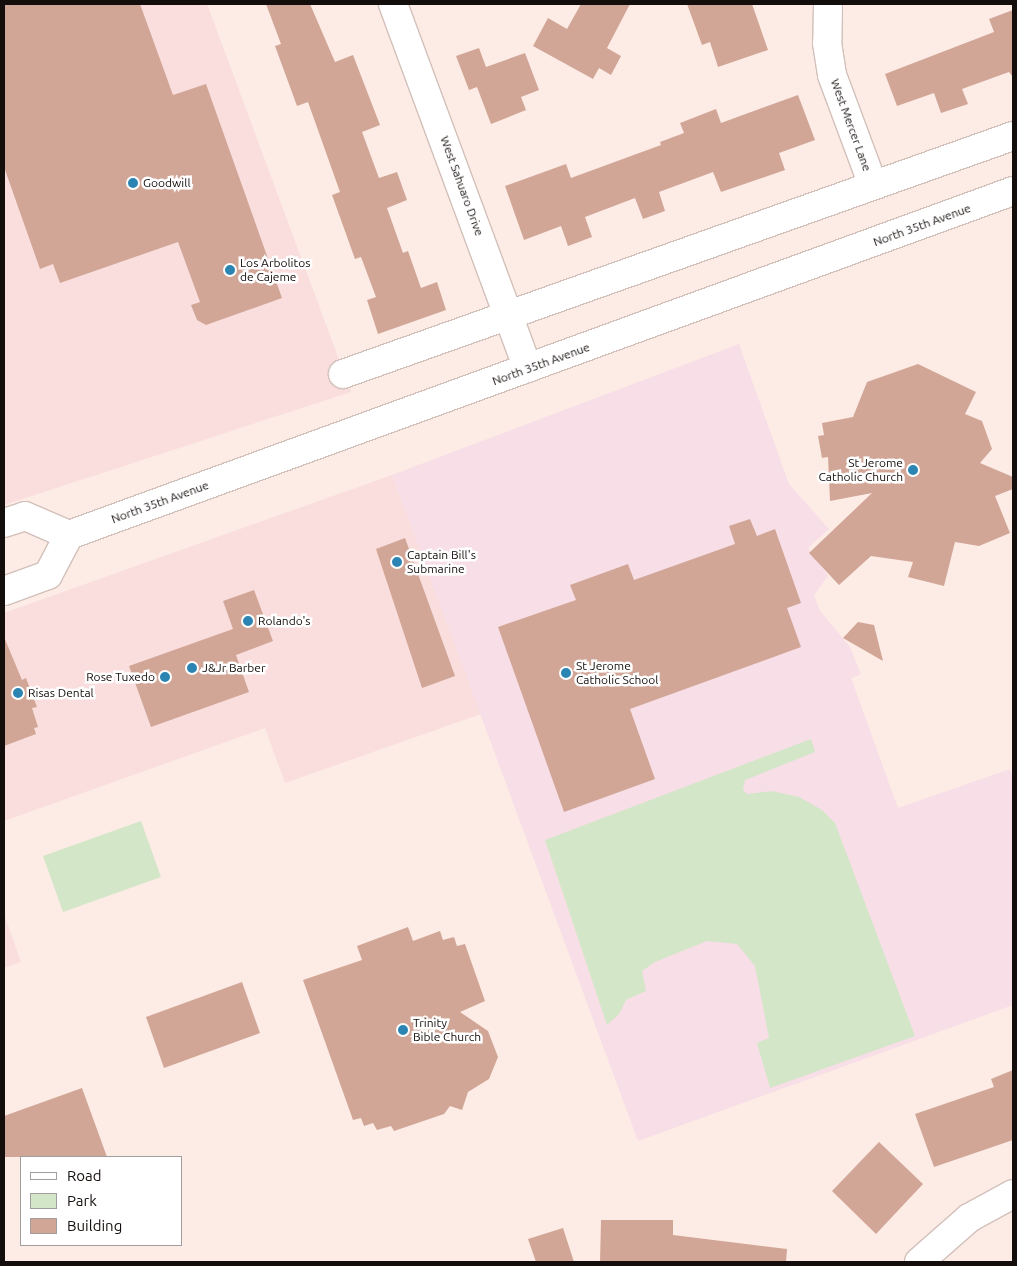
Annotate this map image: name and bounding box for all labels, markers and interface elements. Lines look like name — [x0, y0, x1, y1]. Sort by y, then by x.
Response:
street label: West Mercer Lane — [828, 77, 874, 173]
street label: West Sahuaro Drive — [437, 134, 487, 238]
place label: Goodwill — [143, 176, 191, 190]
marker: Goodwill — [127, 177, 139, 189]
street label: North 35th Avenue — [871, 201, 973, 249]
place label: Los Arbolitos de Cajeme — [240, 256, 310, 284]
marker: Los Arbolitos de Cajeme — [224, 264, 236, 276]
street label: North 35th Avenue — [490, 340, 592, 388]
place label: St Jerome Catholic Church — [818, 456, 903, 484]
marker: St Jerome Catholic Church — [907, 464, 919, 476]
street label: North 35th Avenue — [109, 478, 211, 526]
place label: Captain Bill's Submarine — [407, 548, 476, 576]
marker: Captain Bill's Submarine — [391, 556, 403, 568]
place label: Rolando's — [258, 614, 311, 628]
marker: Rolando's — [242, 615, 254, 627]
place label: St Jerome Catholic School — [576, 659, 658, 687]
place label: J&Jr Barber — [202, 661, 265, 675]
marker: J&Jr Barber — [186, 662, 198, 674]
marker: St Jerome Catholic School — [560, 667, 572, 679]
place label: Rose Tuxedo — [86, 670, 155, 684]
marker: Rose Tuxedo — [159, 671, 171, 683]
place label: Risas Dental — [28, 686, 94, 700]
marker: Risas Dental — [12, 687, 24, 699]
place label: Trinity Bible Church — [413, 1016, 481, 1044]
marker: Trinity Bible Church — [397, 1024, 409, 1036]
legend — [20, 1156, 182, 1246]
text: Road — [67, 1167, 102, 1184]
text: Park — [67, 1192, 97, 1209]
text: Building — [67, 1217, 122, 1234]

